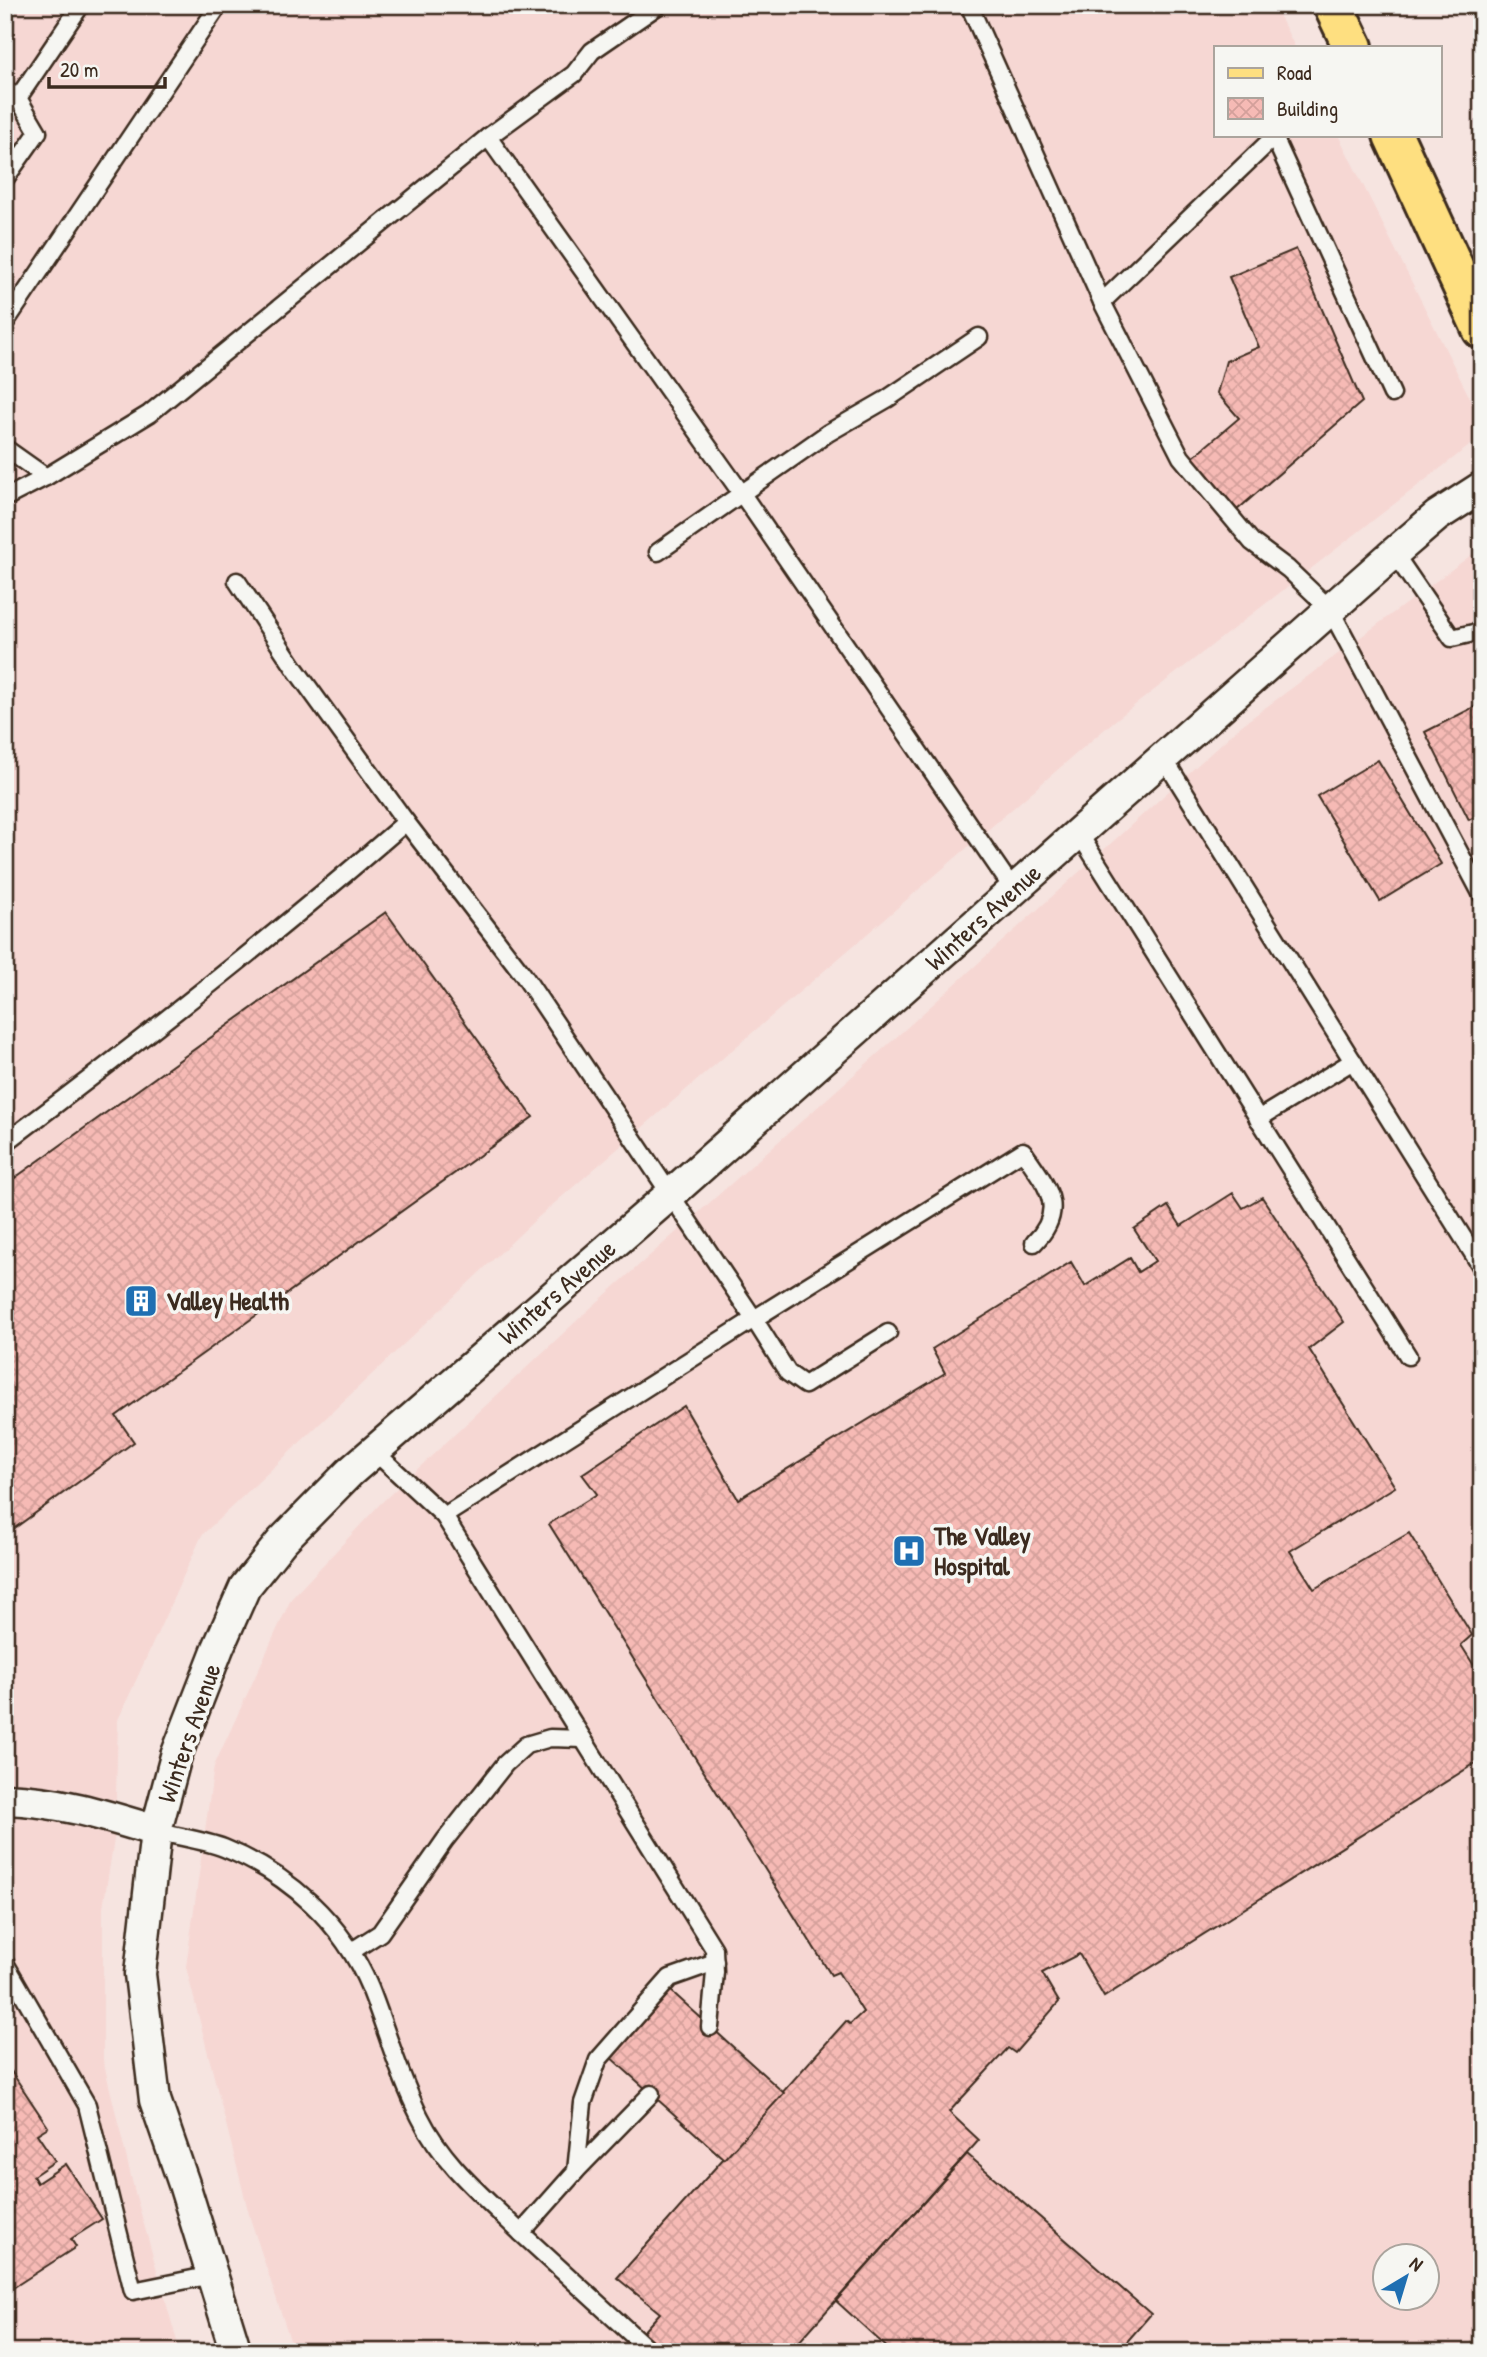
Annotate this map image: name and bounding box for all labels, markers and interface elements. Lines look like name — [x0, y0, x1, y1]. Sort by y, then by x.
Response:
scale bar — [49, 46, 164, 90]
legend — [1214, 46, 1442, 136]
text: 20 m — [60, 55, 98, 84]
text: Road — [1277, 58, 1311, 87]
text: Building — [1277, 94, 1338, 123]
street label: Winters Avenue — [917, 855, 1048, 978]
street label: Winters Avenue — [491, 1231, 623, 1352]
building icon: Valley Health — [122, 1282, 160, 1320]
place label: Valley Health — [166, 1283, 289, 1319]
place label: The Valley Hospital — [933, 1518, 1031, 1584]
hospital icon: The Valley Hospital — [890, 1532, 928, 1570]
street label: Winters Avenue — [148, 1659, 229, 1807]
north arrow — [1372, 2242, 1442, 2312]
text: N — [1404, 2250, 1428, 2277]

